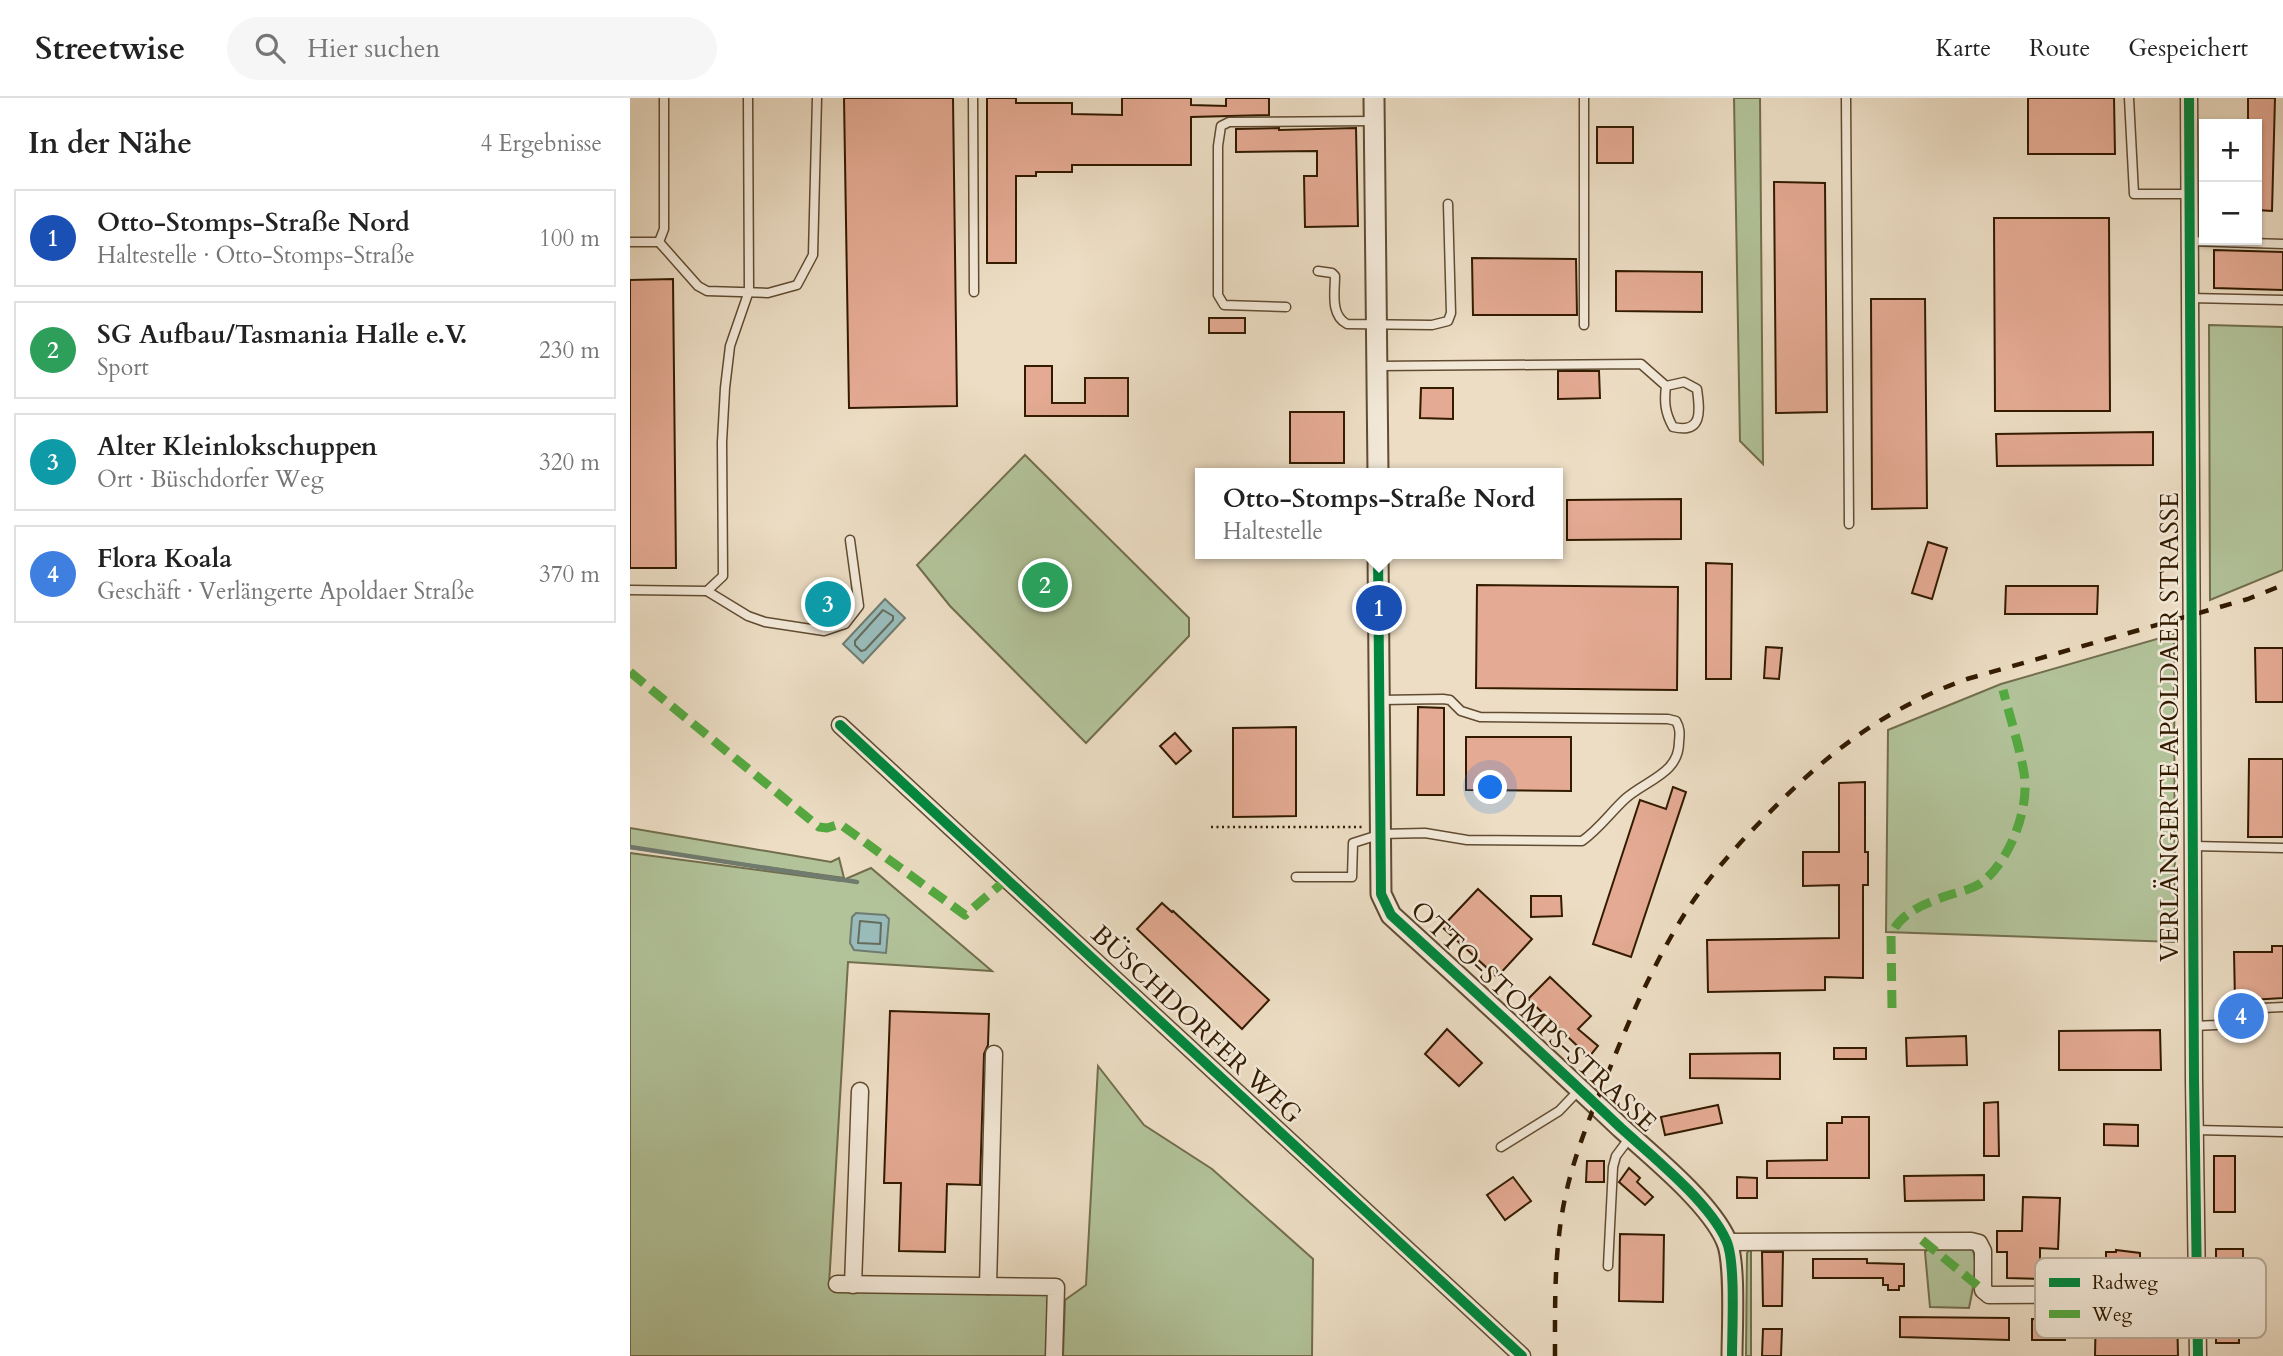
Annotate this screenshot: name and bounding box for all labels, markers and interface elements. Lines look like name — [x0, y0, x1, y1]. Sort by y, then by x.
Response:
search box — [227, 17, 717, 80]
text: Streetwise — [35, 26, 185, 71]
icon: search — [251, 29, 289, 67]
text: Hier suchen — [307, 31, 440, 66]
text: Karte — [1936, 32, 1991, 65]
text: Route — [2029, 32, 2090, 65]
text: Gespeichert — [2128, 32, 2248, 65]
map controls — [2199, 119, 2262, 245]
button: + — [2199, 119, 2262, 182]
text: In der Nähe — [28, 123, 192, 164]
text: 4 Ergebnisse — [480, 128, 602, 159]
button: − — [2199, 182, 2262, 245]
text: Otto-Stomps-Straße Nord — [97, 205, 410, 240]
text: 1 — [47, 223, 59, 254]
text: 100 m — [539, 223, 600, 254]
text: Haltestelle · Otto-Stomps-Straße — [97, 240, 415, 271]
text: SG Aufbau/Tasmania Halle e.V. — [97, 317, 467, 352]
text: 2 — [47, 335, 59, 366]
text: 230 m — [539, 335, 600, 366]
text: Sport — [97, 352, 149, 383]
text: Alter Kleinlokschuppen — [97, 429, 378, 464]
text: 3 — [47, 447, 59, 478]
text: 320 m — [539, 447, 600, 478]
text: Ort · Büschdorfer Weg — [97, 464, 324, 495]
popup — [1195, 468, 1563, 559]
text: Otto-Stomps-Straße Nord — [1223, 481, 1535, 516]
street label: VERLÄNGERTE APOLDAER STRASSE — [2152, 492, 2187, 962]
text: Haltestelle — [1223, 516, 1323, 547]
text: Flora Koala — [97, 541, 232, 576]
text: 4 — [47, 559, 59, 590]
text: 370 m — [539, 559, 600, 590]
pin: 2 — [1022, 559, 1068, 611]
text: Geschäft · Verlängerte Apoldaer Straße — [97, 576, 475, 607]
pin: 3 — [805, 578, 851, 630]
pin: 1 — [1356, 582, 1402, 634]
your location — [1473, 770, 1507, 804]
street label: OTTO-STOMPS-STRASSE — [1403, 893, 1664, 1140]
street label: BÜSCHDORFER WEG — [1084, 917, 1310, 1131]
pin: 4 — [2218, 990, 2264, 1042]
legend — [2035, 1258, 2266, 1338]
text: Radweg — [2092, 1270, 2158, 1296]
text: Weg — [2091, 1302, 2133, 1328]

